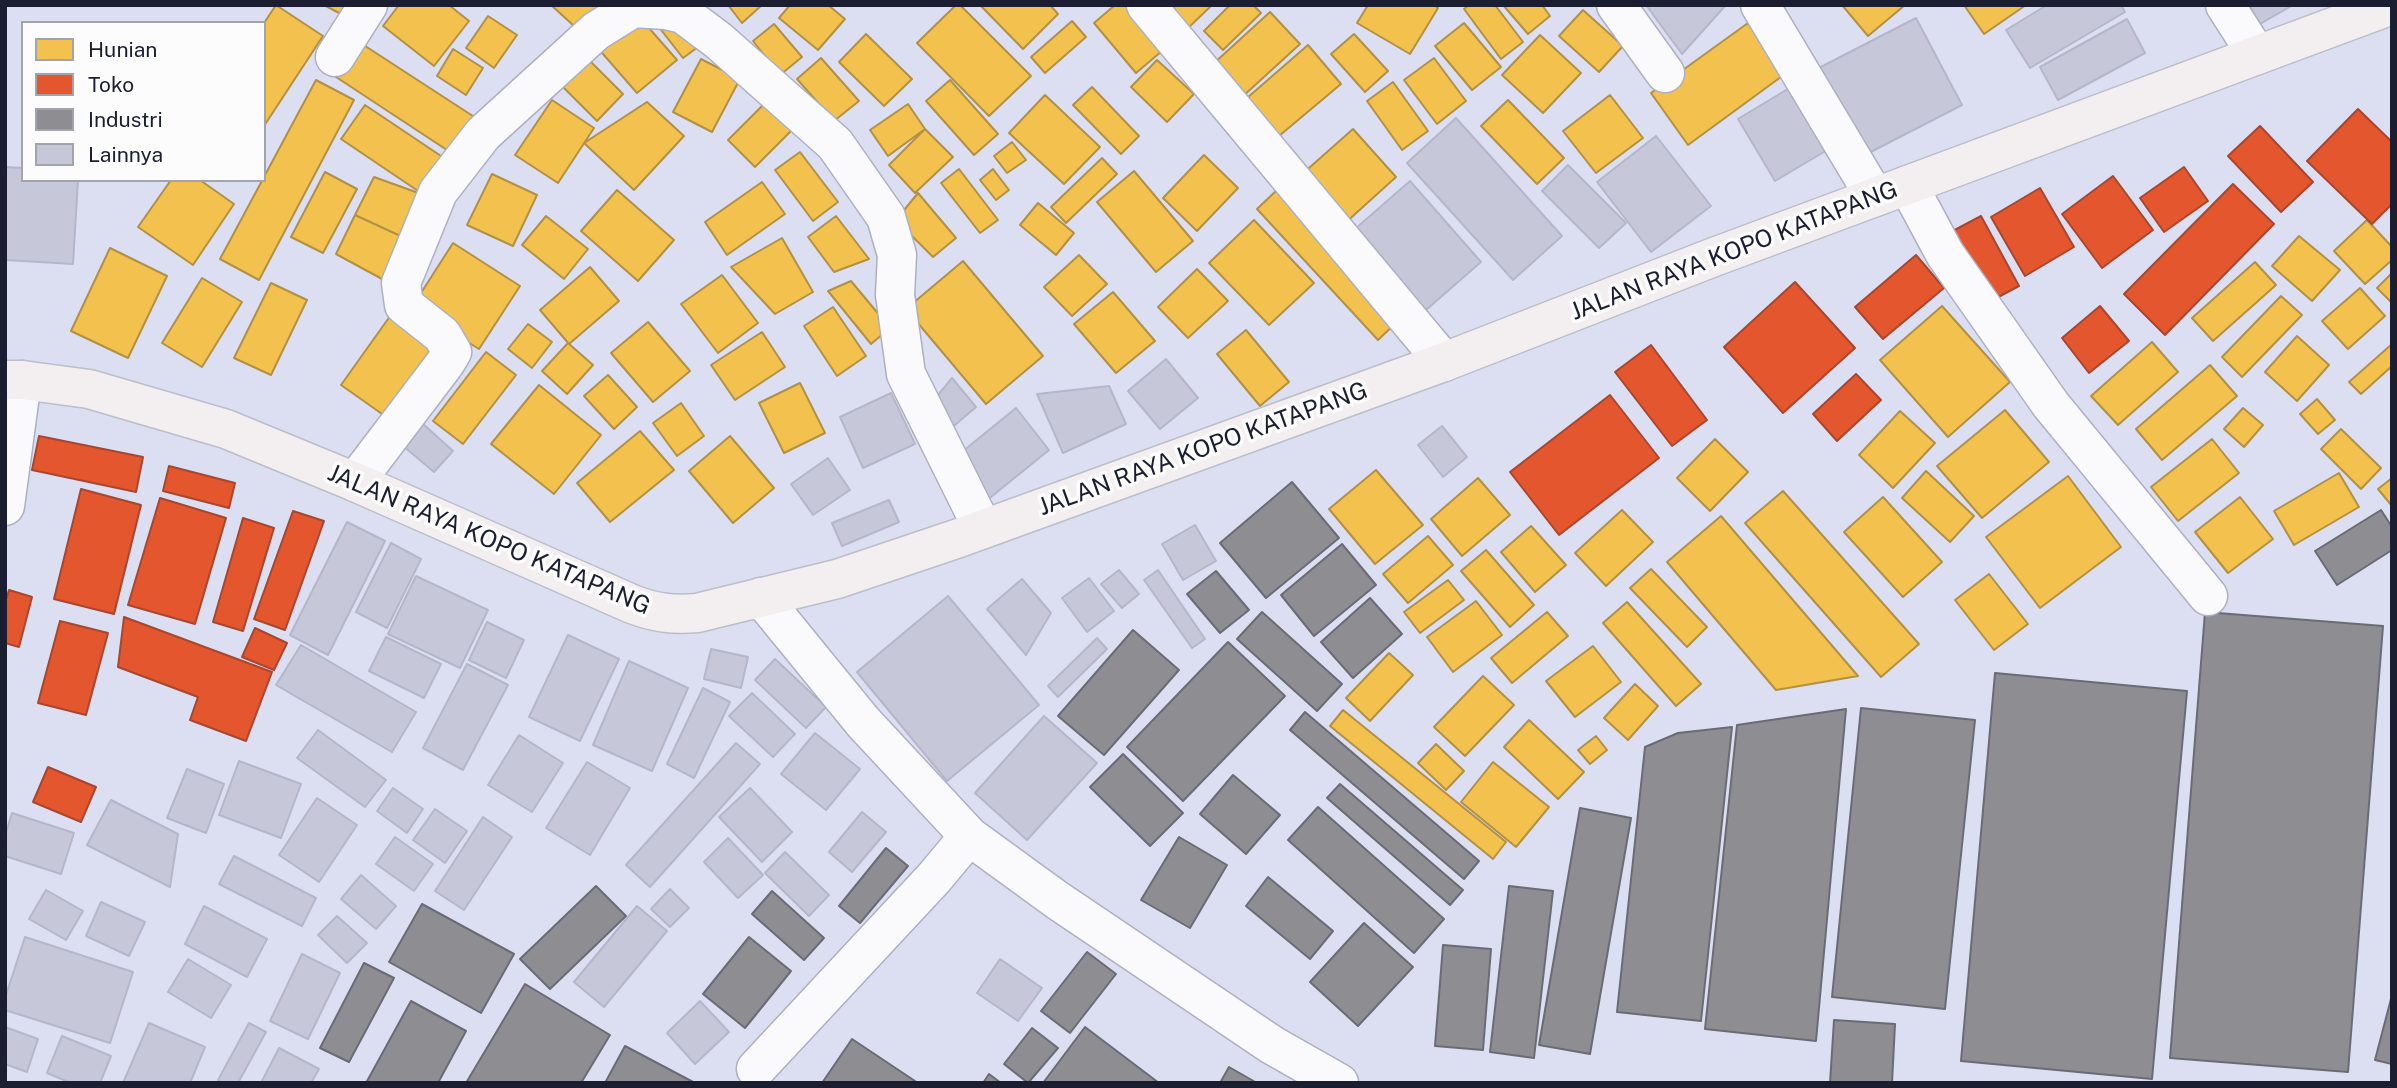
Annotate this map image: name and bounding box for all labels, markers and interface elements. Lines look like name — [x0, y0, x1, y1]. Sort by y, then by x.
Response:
legend — [21, 21, 266, 182]
text: Hunian — [88, 37, 157, 62]
text: Toko — [88, 72, 134, 97]
text: Industri — [88, 107, 163, 132]
text: Lainnya — [88, 142, 163, 167]
street label: JALAN RAYA KOPO KATAPANG — [1566, 175, 1902, 327]
street label: JALAN RAYA KOPO KATAPANG — [1035, 376, 1371, 522]
street label: JALAN RAYA KOPO KATAPANG — [323, 459, 655, 621]

